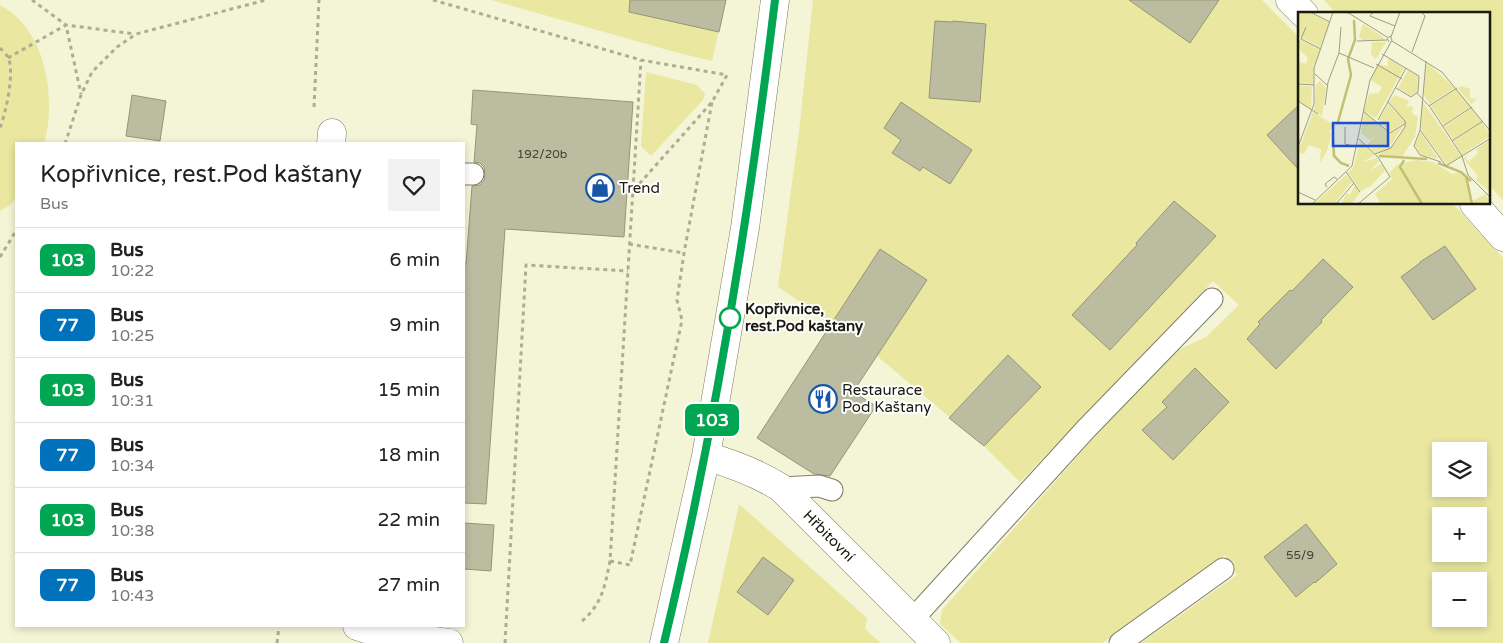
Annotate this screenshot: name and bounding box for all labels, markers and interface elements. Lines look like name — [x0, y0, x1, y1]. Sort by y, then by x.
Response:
inset map — [1298, 12, 1490, 205]
house number: 192/20b — [517, 147, 567, 161]
button: heart — [388, 159, 440, 211]
text: Kopřivnice, rest.Pod kaštany — [40, 160, 362, 189]
shop icon: Trend — [585, 173, 615, 203]
place label: Trend — [619, 179, 660, 197]
text: Bus — [40, 194, 68, 214]
text: Bus — [110, 239, 144, 261]
text: 103 — [51, 249, 84, 271]
text: 6 min — [389, 249, 440, 271]
text: 10:22 — [110, 261, 154, 281]
place label: Kopřivnice, rest.Pod kaštany — [745, 300, 863, 336]
text: Bus — [110, 304, 144, 326]
marker: Kopřivnice, rest.Pod kaštany — [719, 307, 741, 329]
text: 77 — [56, 314, 79, 336]
text: 9 min — [389, 314, 440, 336]
text: 10:25 — [110, 326, 154, 346]
text: Bus — [110, 369, 144, 391]
text: 103 — [51, 379, 84, 401]
text: 15 min — [377, 379, 440, 401]
place label: Restaurace Pod Kaštany — [842, 381, 931, 416]
restaurant icon: Restaurace Pod Kaštany — [808, 384, 838, 414]
text: 10:31 — [110, 391, 154, 411]
line badge: 103 — [683, 404, 741, 436]
text: 103 — [695, 409, 729, 431]
text: Bus — [110, 434, 144, 456]
map controls — [1432, 442, 1487, 627]
button: layers — [1432, 442, 1487, 497]
text: 77 — [56, 444, 79, 466]
text: 18 min — [377, 444, 440, 466]
text: 10:34 — [110, 456, 154, 476]
text: Bus — [110, 499, 144, 521]
street label: Hřbitovní — [799, 506, 859, 566]
button: + — [1432, 507, 1487, 562]
text: 103 — [51, 509, 84, 531]
text: 22 min — [377, 509, 440, 531]
text: 10:38 — [110, 521, 154, 541]
house number: 55/9 — [1286, 548, 1314, 562]
text: Bus — [110, 564, 144, 586]
button: − — [1432, 572, 1487, 627]
text: 77 — [56, 574, 79, 596]
text: 27 min — [377, 574, 440, 596]
text: 10:43 — [110, 586, 154, 606]

